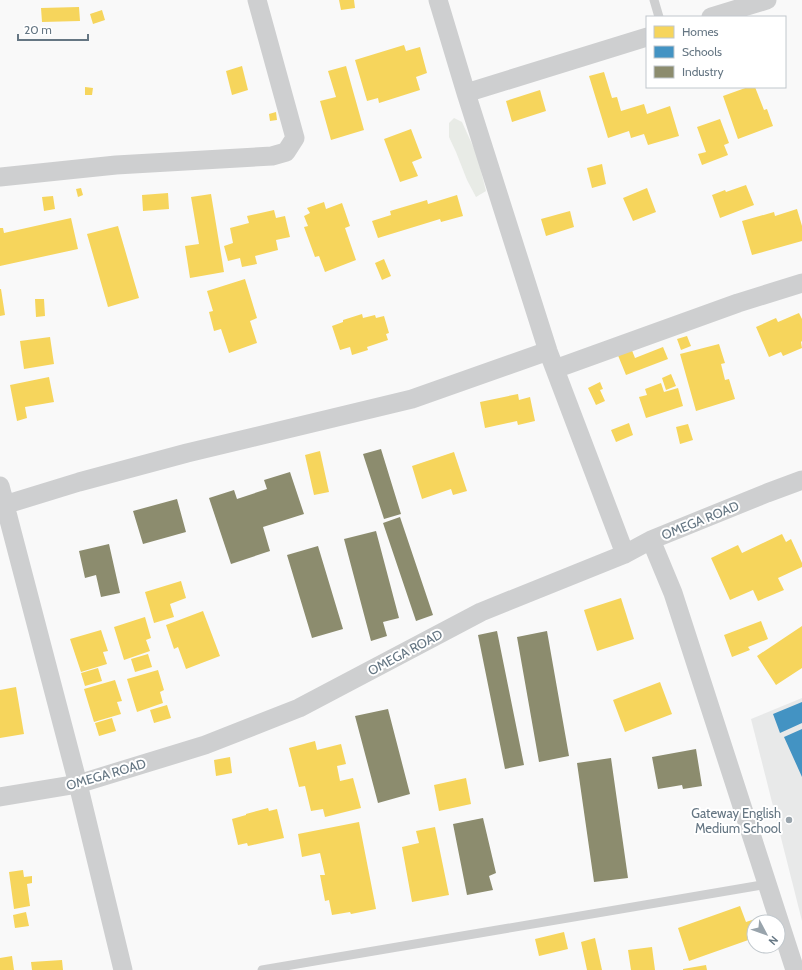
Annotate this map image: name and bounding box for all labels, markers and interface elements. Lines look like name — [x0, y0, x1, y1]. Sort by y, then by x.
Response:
scale bar — [18, 16, 88, 42]
legend — [646, 16, 786, 88]
text: 20 m — [24, 22, 52, 37]
text: Homes — [682, 24, 719, 39]
text: Schools — [682, 44, 722, 59]
text: Industry — [682, 64, 723, 79]
street label: OMEGA ROAD — [659, 497, 741, 543]
street label: OMEGA ROAD — [365, 626, 445, 678]
street label: OMEGA ROAD — [64, 755, 148, 793]
place label: Gateway English Medium School — [691, 805, 781, 836]
marker: Gateway English Medium School — [784, 815, 794, 825]
north arrow — [746, 914, 786, 954]
text: N — [766, 933, 781, 948]

